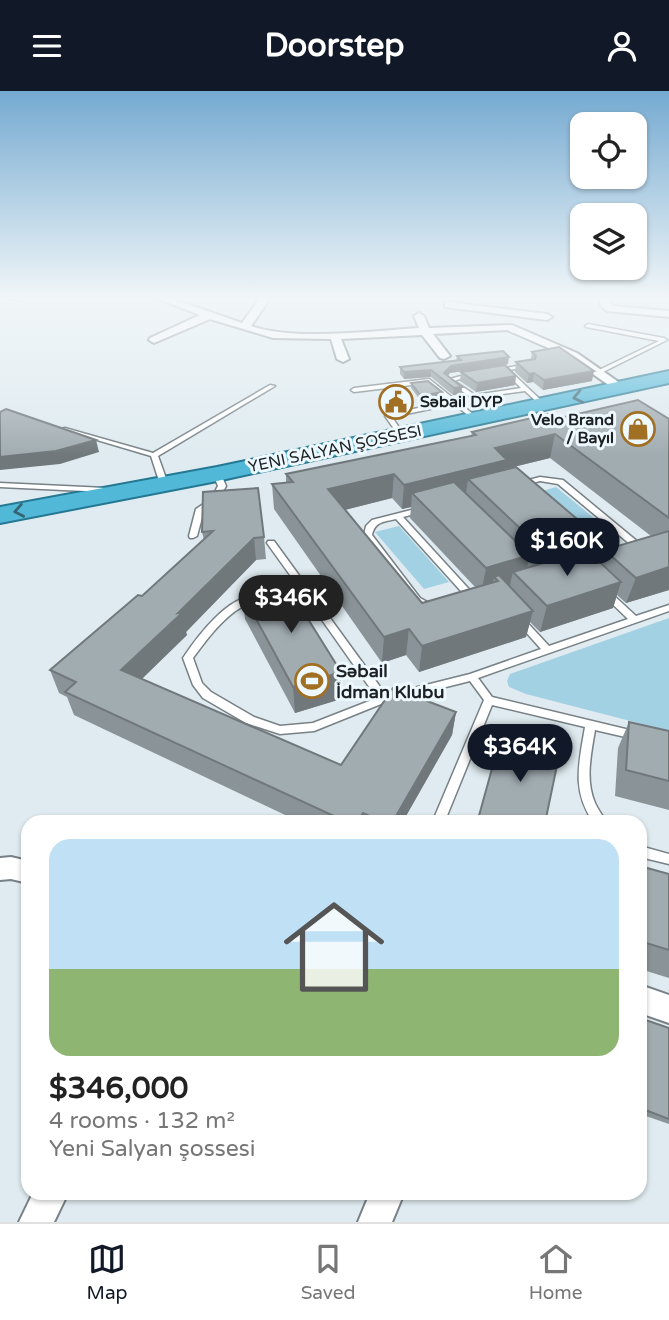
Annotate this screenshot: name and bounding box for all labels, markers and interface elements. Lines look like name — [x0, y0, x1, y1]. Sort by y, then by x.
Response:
icon: menu — [28, 27, 66, 65]
text: Doorstep — [264, 27, 405, 65]
icon: person — [603, 27, 641, 65]
map controls — [570, 112, 647, 280]
button: locate — [570, 112, 647, 189]
button: layers — [570, 203, 647, 280]
public building icon: Səbail DYP — [377, 383, 415, 421]
one-way arrow — [572, 389, 584, 403]
place label: Səbail DYP — [420, 392, 503, 412]
place label: Velo Brand / Bayıl — [531, 410, 614, 448]
shop icon: Velo Brand / Bayıl — [619, 410, 657, 448]
street label: YENI SALYAN ŞOSSESI — [246, 421, 424, 477]
one-way arrow — [13, 503, 25, 518]
pin: $160K — [518, 519, 616, 578]
text: $160K — [531, 527, 603, 555]
pin: $346K — [242, 575, 340, 635]
text: $346K — [255, 584, 327, 612]
place label: Səbail İdman Klubu — [336, 660, 444, 703]
sports icon: Səbail İdman Klubu — [293, 662, 331, 700]
pin: $364K — [471, 725, 569, 784]
text: $364K — [484, 733, 556, 761]
icon: home — [271, 884, 397, 1010]
text: $346,000 — [49, 1070, 188, 1107]
text: 4 rooms · 132 m² — [49, 1107, 235, 1135]
text: Yeni Salyan şossesi — [49, 1135, 256, 1163]
tab: Map — [87, 1240, 128, 1304]
tab: Saved — [301, 1240, 356, 1304]
tab: Home — [529, 1240, 582, 1304]

